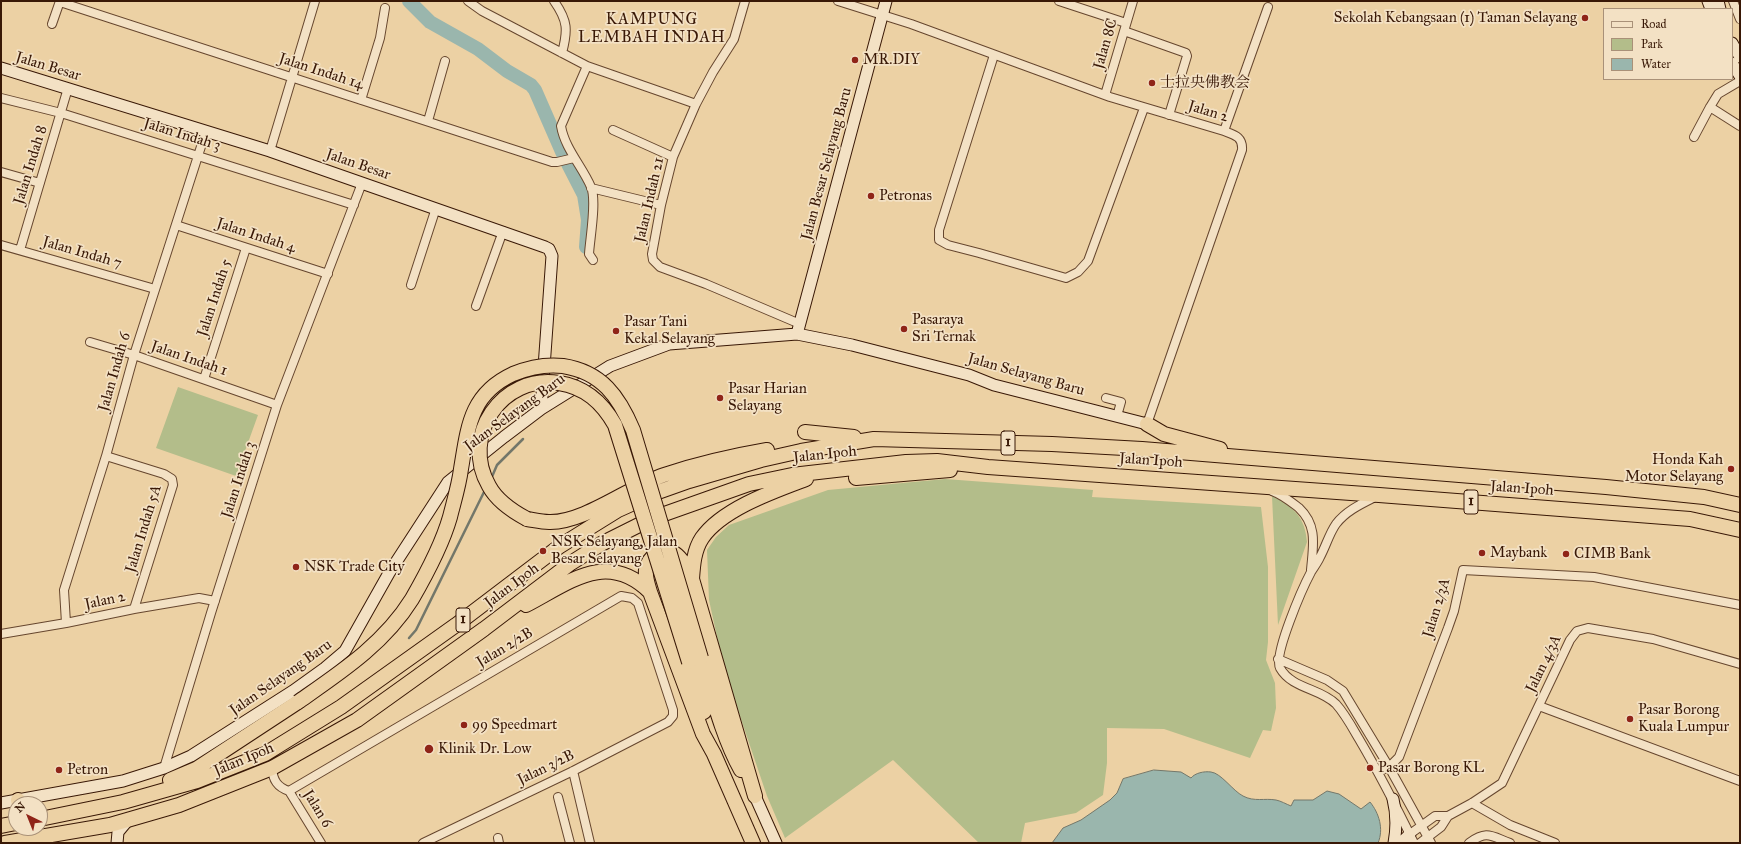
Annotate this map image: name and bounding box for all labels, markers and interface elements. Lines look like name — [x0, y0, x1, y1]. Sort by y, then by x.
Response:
legend — [1603, 8, 1733, 80]
place label: Sekolah Kebangsaan (1) Taman Selayang — [1334, 9, 1577, 27]
district label: KAMPUNG LEMBAH INDAH — [578, 10, 726, 48]
marker: Sekolah Kebangsaan (1) Taman Selayang — [1580, 13, 1590, 23]
street label: Jalan 8C — [1090, 17, 1122, 71]
text: Road — [1641, 17, 1667, 31]
text: Park — [1641, 37, 1663, 51]
street label: Jalan Besar — [13, 49, 83, 85]
street label: Jalan Indah 14 — [276, 50, 366, 94]
place label: MR.DIY — [863, 51, 920, 69]
marker: MR.DIY — [850, 55, 860, 65]
text: Water — [1641, 57, 1671, 71]
place label: 士拉央佛教会 — [1160, 74, 1250, 92]
marker: 士拉央佛教会 — [1147, 78, 1157, 88]
street label: Jalan Besar Selayang Baru — [798, 86, 856, 242]
street label: Jalan 2 — [1186, 97, 1230, 127]
street label: Jalan Indah 3 — [141, 115, 223, 155]
street label: Jalan Indah 8 — [10, 123, 52, 207]
street label: Jalan Besar — [323, 146, 393, 184]
street label: Jalan Indah 21 — [631, 156, 669, 244]
place label: Petronas — [879, 187, 932, 205]
marker: Petronas — [866, 191, 876, 201]
street label: Jalan Indah 4 — [214, 215, 298, 257]
street label: Jalan Indah 7 — [40, 233, 124, 273]
street label: Jalan Indah 5 — [194, 257, 236, 339]
place label: Pasaraya Sri Ternak — [912, 311, 976, 346]
place label: Pasar Tani Kekal Selayang — [624, 313, 715, 348]
marker: Pasaraya Sri Ternak — [899, 324, 909, 334]
marker: Pasar Tani Kekal Selayang — [611, 326, 621, 336]
street label: Jalan Indah 6 — [95, 330, 135, 414]
street label: Jalan Indah 1 — [148, 338, 230, 380]
street label: Jalan Selayang Baru — [966, 350, 1086, 400]
street label: Jalan Selayang Baru — [461, 370, 569, 456]
place label: Pasar Harian Selayang — [728, 380, 807, 415]
marker: Pasar Harian Selayang — [715, 393, 725, 403]
road number: 1 — [1001, 431, 1015, 455]
street label: Jalan Indah 3 — [218, 439, 260, 521]
street label: Jalan Ipoh — [793, 443, 857, 467]
street label: Jalan Ipoh — [1119, 450, 1183, 472]
place label: Honda Kah Motor Selayang — [1625, 451, 1723, 486]
marker: Honda Kah Motor Selayang — [1726, 464, 1736, 474]
street label: Jalan Ipoh — [1490, 478, 1554, 500]
street label: Jalan Indah 5A — [122, 483, 166, 575]
road number: 1 — [1464, 490, 1478, 514]
place label: NSK Selayang, Jalan Besar Selayang — [551, 533, 677, 568]
place label: Maybank — [1490, 544, 1547, 562]
place label: CIMB Bank — [1574, 545, 1651, 563]
marker: NSK Selayang, Jalan Besar Selayang — [538, 546, 548, 556]
marker: Maybank — [1477, 548, 1487, 558]
marker: CIMB Bank — [1561, 549, 1571, 559]
place label: NSK Trade City — [304, 558, 405, 576]
street label: Jalan Ipoh — [481, 560, 543, 612]
marker: NSK Trade City — [291, 562, 301, 572]
street label: Jalan 2/3A — [1419, 576, 1455, 640]
street label: Jalan 2 — [83, 588, 127, 614]
road number: 1 — [456, 608, 470, 632]
street label: Jalan 2/2B — [474, 624, 536, 672]
street label: Jalan 4/3A — [1522, 632, 1566, 696]
street label: Jalan Selayang Baru — [227, 636, 335, 720]
place label: Pasar Borong Kuala Lumpur — [1638, 701, 1729, 736]
marker: Pasar Borong Kuala Lumpur — [1625, 714, 1635, 724]
place label: 99 Speedmart — [472, 716, 557, 734]
marker: 99 Speedmart — [459, 720, 469, 730]
street label: Jalan Ipoh — [211, 739, 277, 781]
place label: Klinik Dr. Low — [438, 740, 531, 758]
marker: Klinik Dr. Low — [423, 743, 435, 755]
street label: Jalan 3/2B — [515, 747, 577, 789]
place label: Pasar Borong KL — [1378, 759, 1484, 777]
place label: Petron — [67, 761, 108, 779]
marker: Pasar Borong KL — [1365, 763, 1375, 773]
marker: Petron — [54, 765, 64, 775]
street label: Jalan 6 — [298, 787, 336, 831]
north arrow — [8, 796, 48, 836]
text: N — [12, 800, 28, 816]

